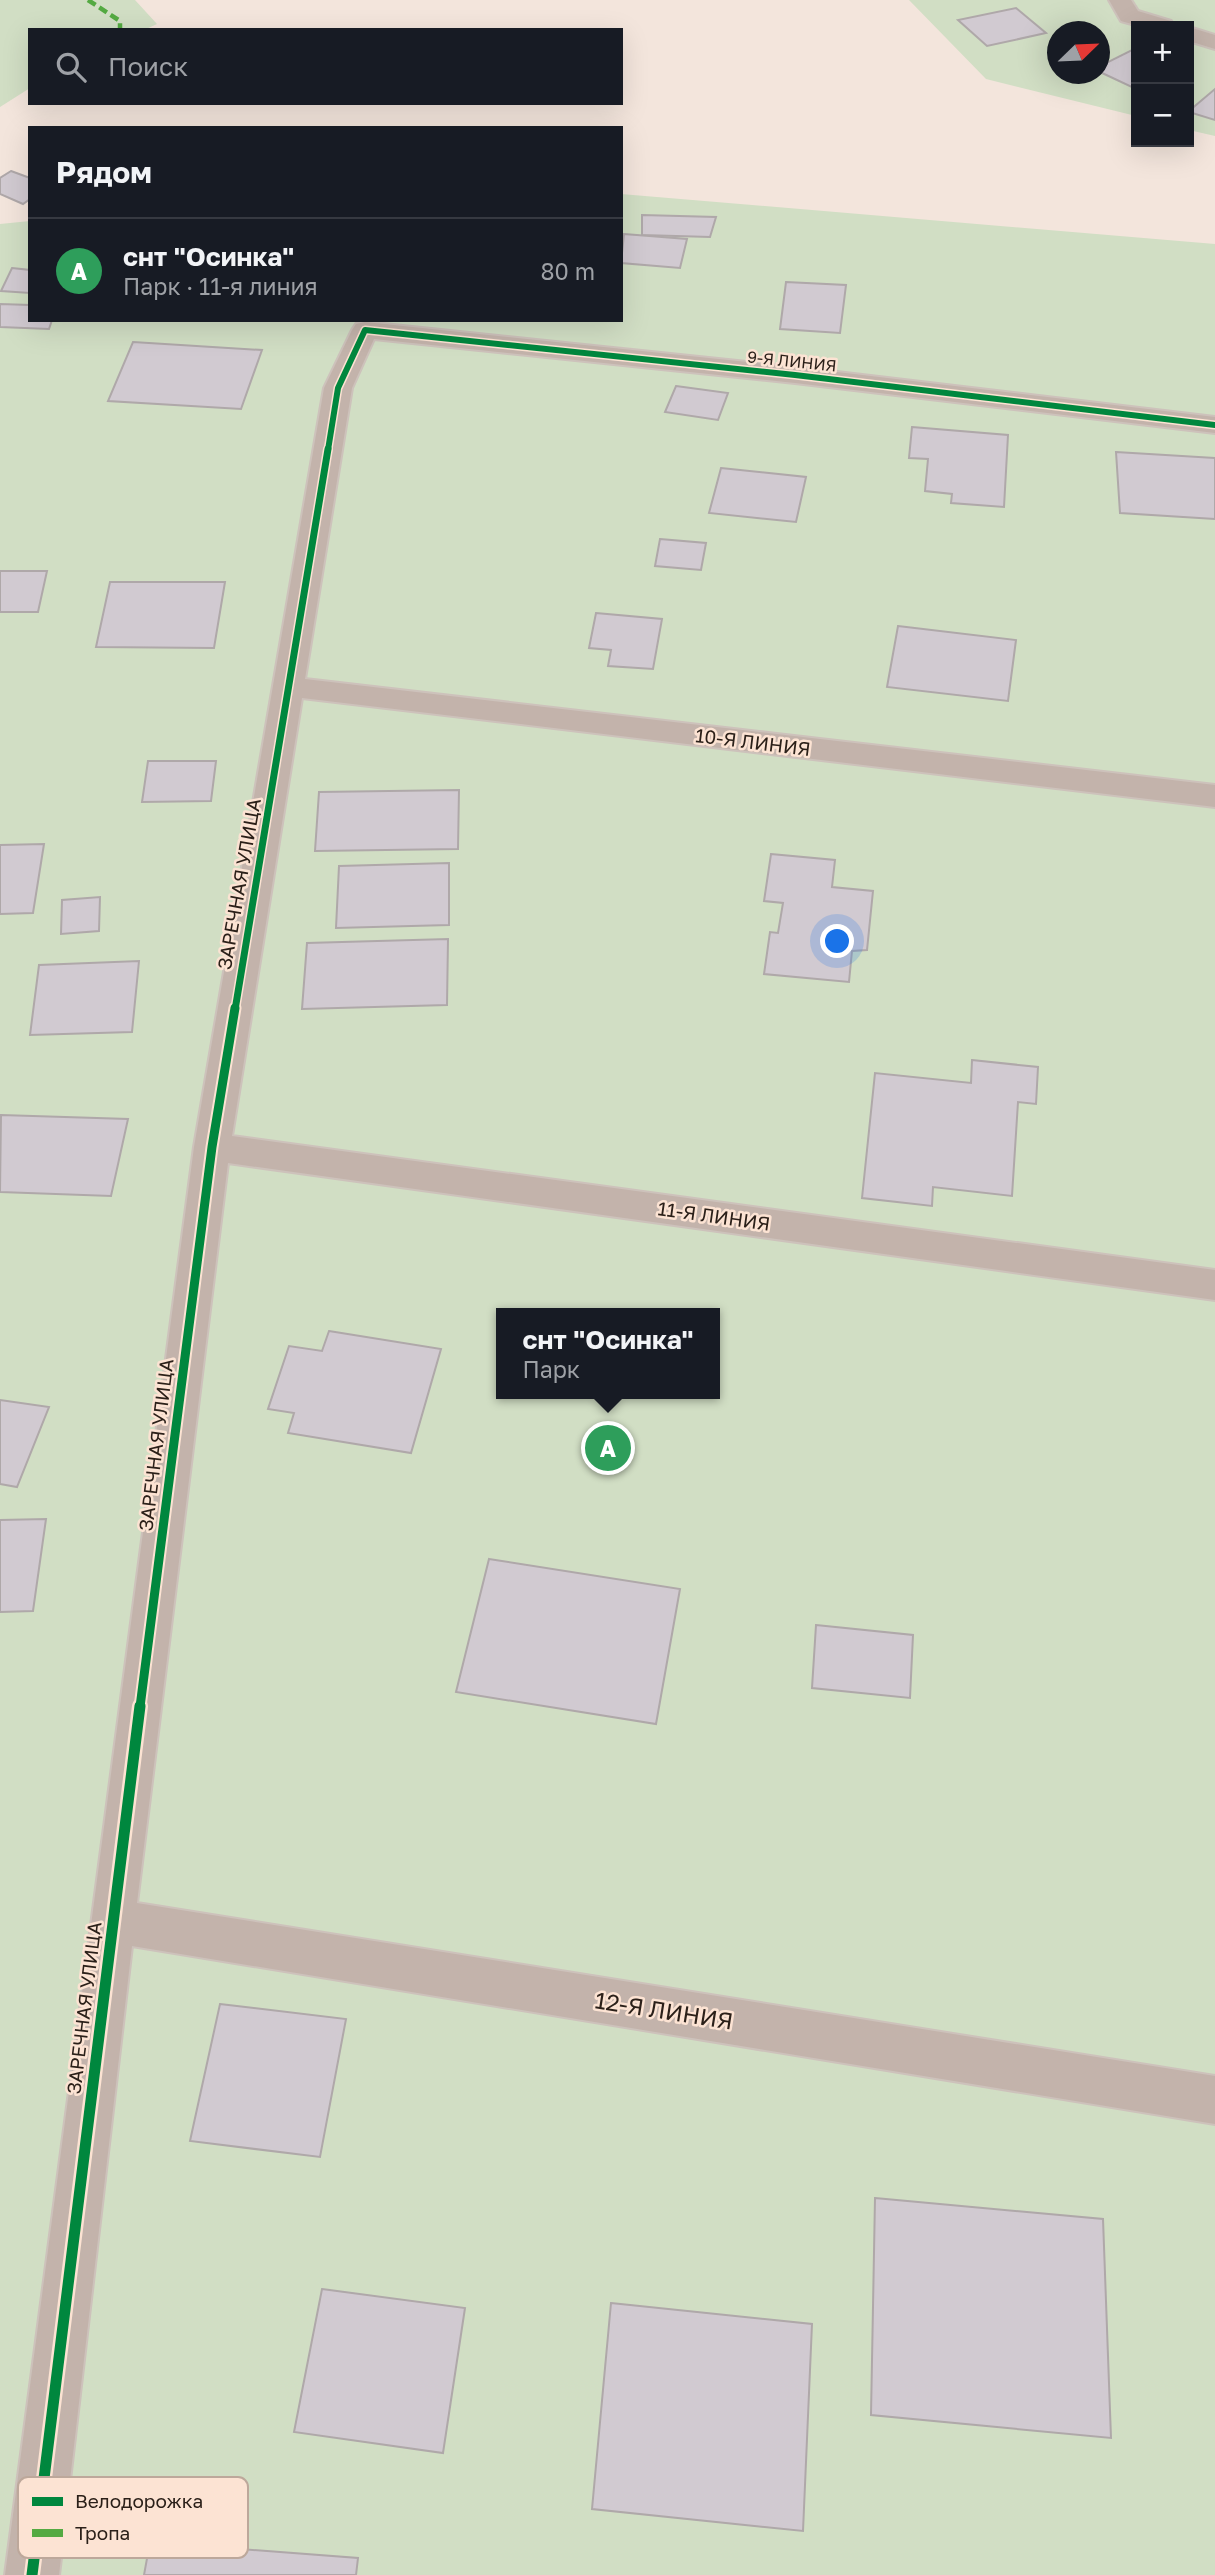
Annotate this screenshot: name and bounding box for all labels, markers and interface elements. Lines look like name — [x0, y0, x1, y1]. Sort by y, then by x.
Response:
north arrow — [1047, 21, 1110, 84]
map controls — [1131, 21, 1194, 147]
button: + — [1131, 21, 1194, 84]
search box — [28, 28, 623, 105]
icon: search — [52, 48, 90, 86]
text: Поиск — [108, 51, 188, 82]
button: − — [1131, 84, 1194, 147]
text: Рядом — [56, 154, 152, 190]
text: снт "Осинка" — [123, 241, 294, 272]
text: A — [71, 257, 87, 285]
text: 80 m — [541, 257, 595, 285]
text: Парк · 11-я линия — [123, 272, 318, 300]
street label: 9-Я ЛИНИЯ — [746, 346, 838, 376]
street label: 10-Я ЛИНИЯ — [694, 723, 812, 760]
street label: ЗАРЕЧНАЯ УЛИЦА — [212, 796, 265, 971]
your location — [820, 924, 854, 958]
street label: 11-Я ЛИНИЯ — [656, 1196, 772, 1235]
popup — [496, 1308, 720, 1399]
text: снт "Осинка" — [522, 1324, 694, 1355]
text: Парк — [522, 1355, 580, 1383]
street label: ЗАРЕЧНАЯ УЛИЦА — [134, 1357, 178, 1533]
pin: A — [585, 1422, 631, 1474]
street label: ЗАРЕЧНАЯ УЛИЦА — [62, 1920, 106, 2096]
street label: 12-Я ЛИНИЯ — [593, 1985, 735, 2035]
legend — [18, 2477, 248, 2558]
text: Велодорожка — [75, 2489, 203, 2512]
text: Тропа — [75, 2521, 130, 2544]

